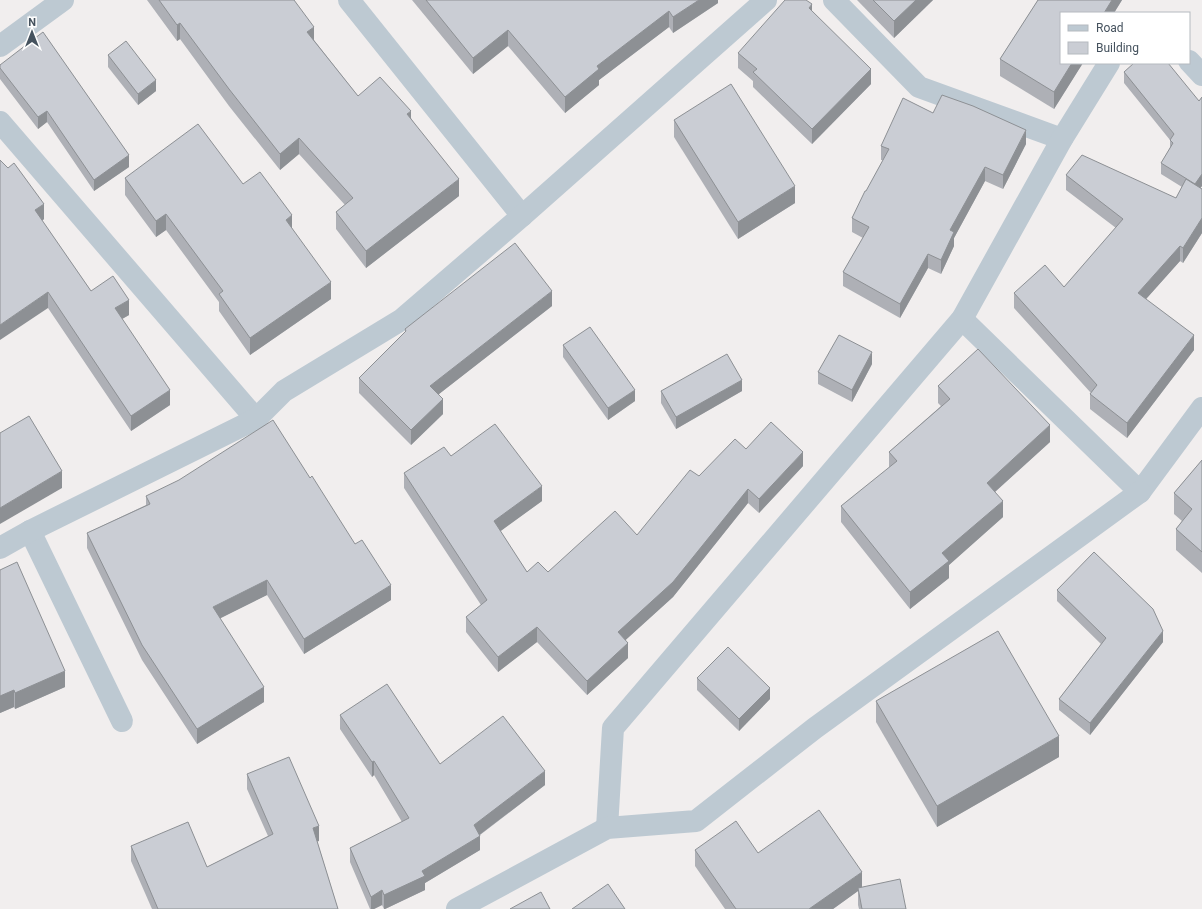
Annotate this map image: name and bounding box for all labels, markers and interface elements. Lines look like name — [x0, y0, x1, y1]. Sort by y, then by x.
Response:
north arrow — [12, 12, 52, 52]
legend — [1060, 12, 1190, 64]
text: N — [28, 16, 36, 29]
text: Road — [1096, 21, 1124, 35]
text: Building — [1096, 41, 1139, 55]

